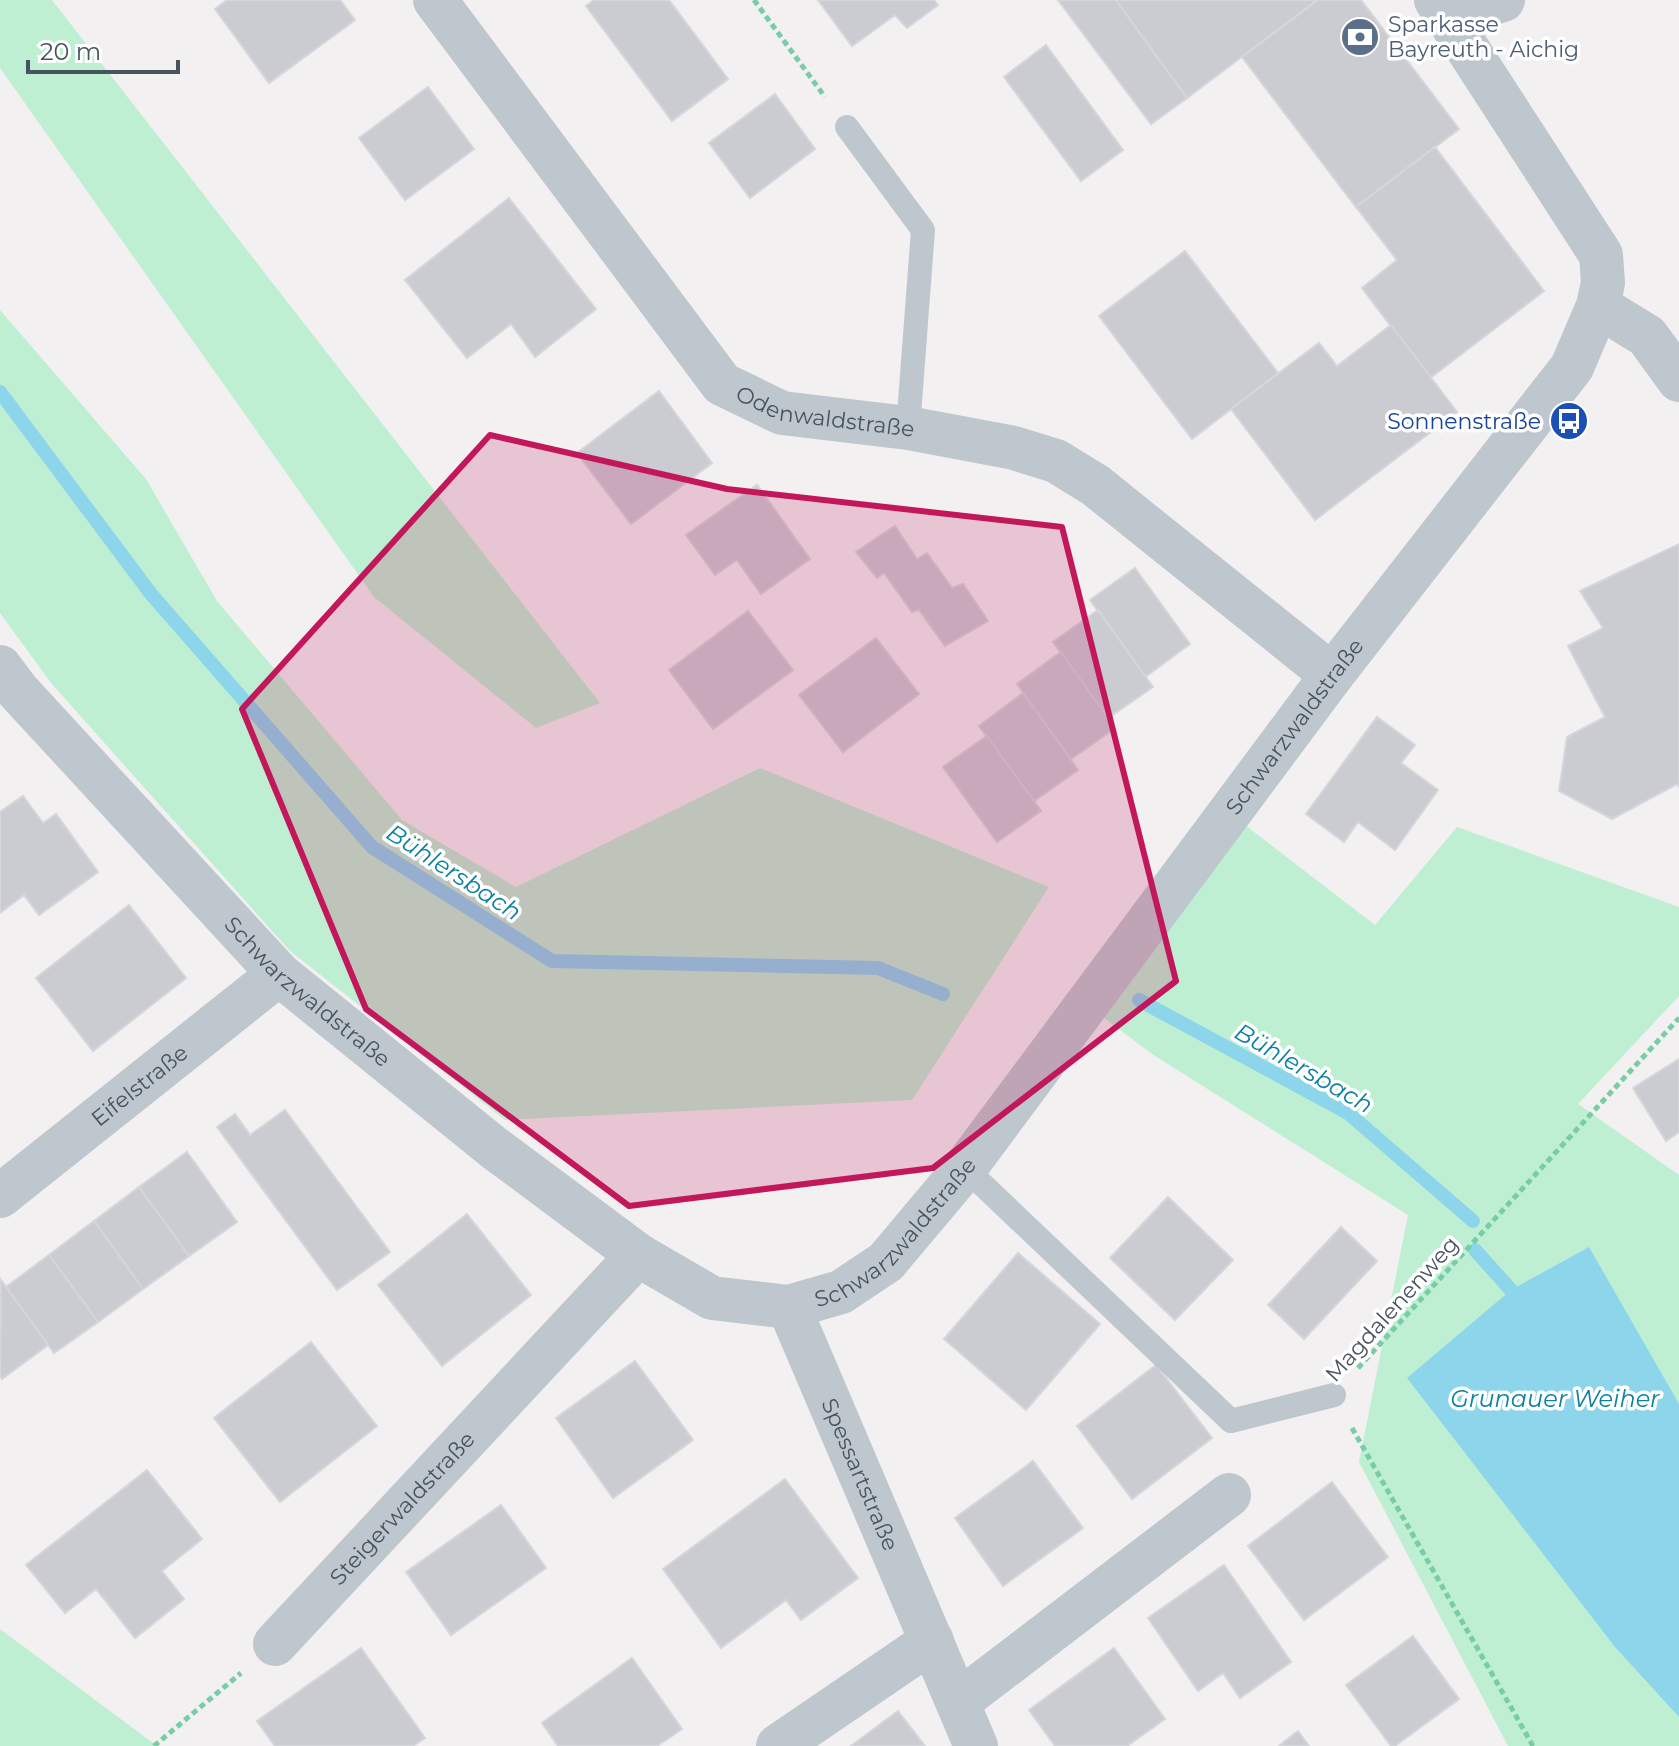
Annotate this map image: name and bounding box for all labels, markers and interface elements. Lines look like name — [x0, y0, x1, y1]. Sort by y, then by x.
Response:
place label: Sparkasse Bayreuth - Aichig — [1388, 11, 1579, 63]
bank icon: Sparkasse Bayreuth - Aichig — [1339, 16, 1381, 58]
scale bar — [28, 24, 178, 74]
text: 20 m — [40, 37, 101, 66]
street label: Odenwaldstraße — [732, 379, 916, 442]
bus stop icon: Sonnenstraße — [1548, 400, 1590, 442]
place label: Sonnenstraße — [1387, 408, 1541, 435]
street label: Schwarzwaldstraße — [1219, 633, 1369, 820]
water label: Bühlersbach — [381, 818, 527, 926]
street label: Schwarzwaldstraße — [219, 911, 396, 1072]
water label: Bühlersbach — [1230, 1017, 1378, 1119]
street label: Eifelstraße — [86, 1039, 193, 1132]
street label: Schwarzwaldstraße — [811, 1152, 982, 1312]
street label: Magdalenenweg — [1320, 1231, 1464, 1387]
water label: Grunauer Weiher — [1450, 1384, 1661, 1413]
street label: Spessartstraße — [816, 1394, 905, 1555]
street label: Steigerwaldstraße — [324, 1426, 480, 1590]

